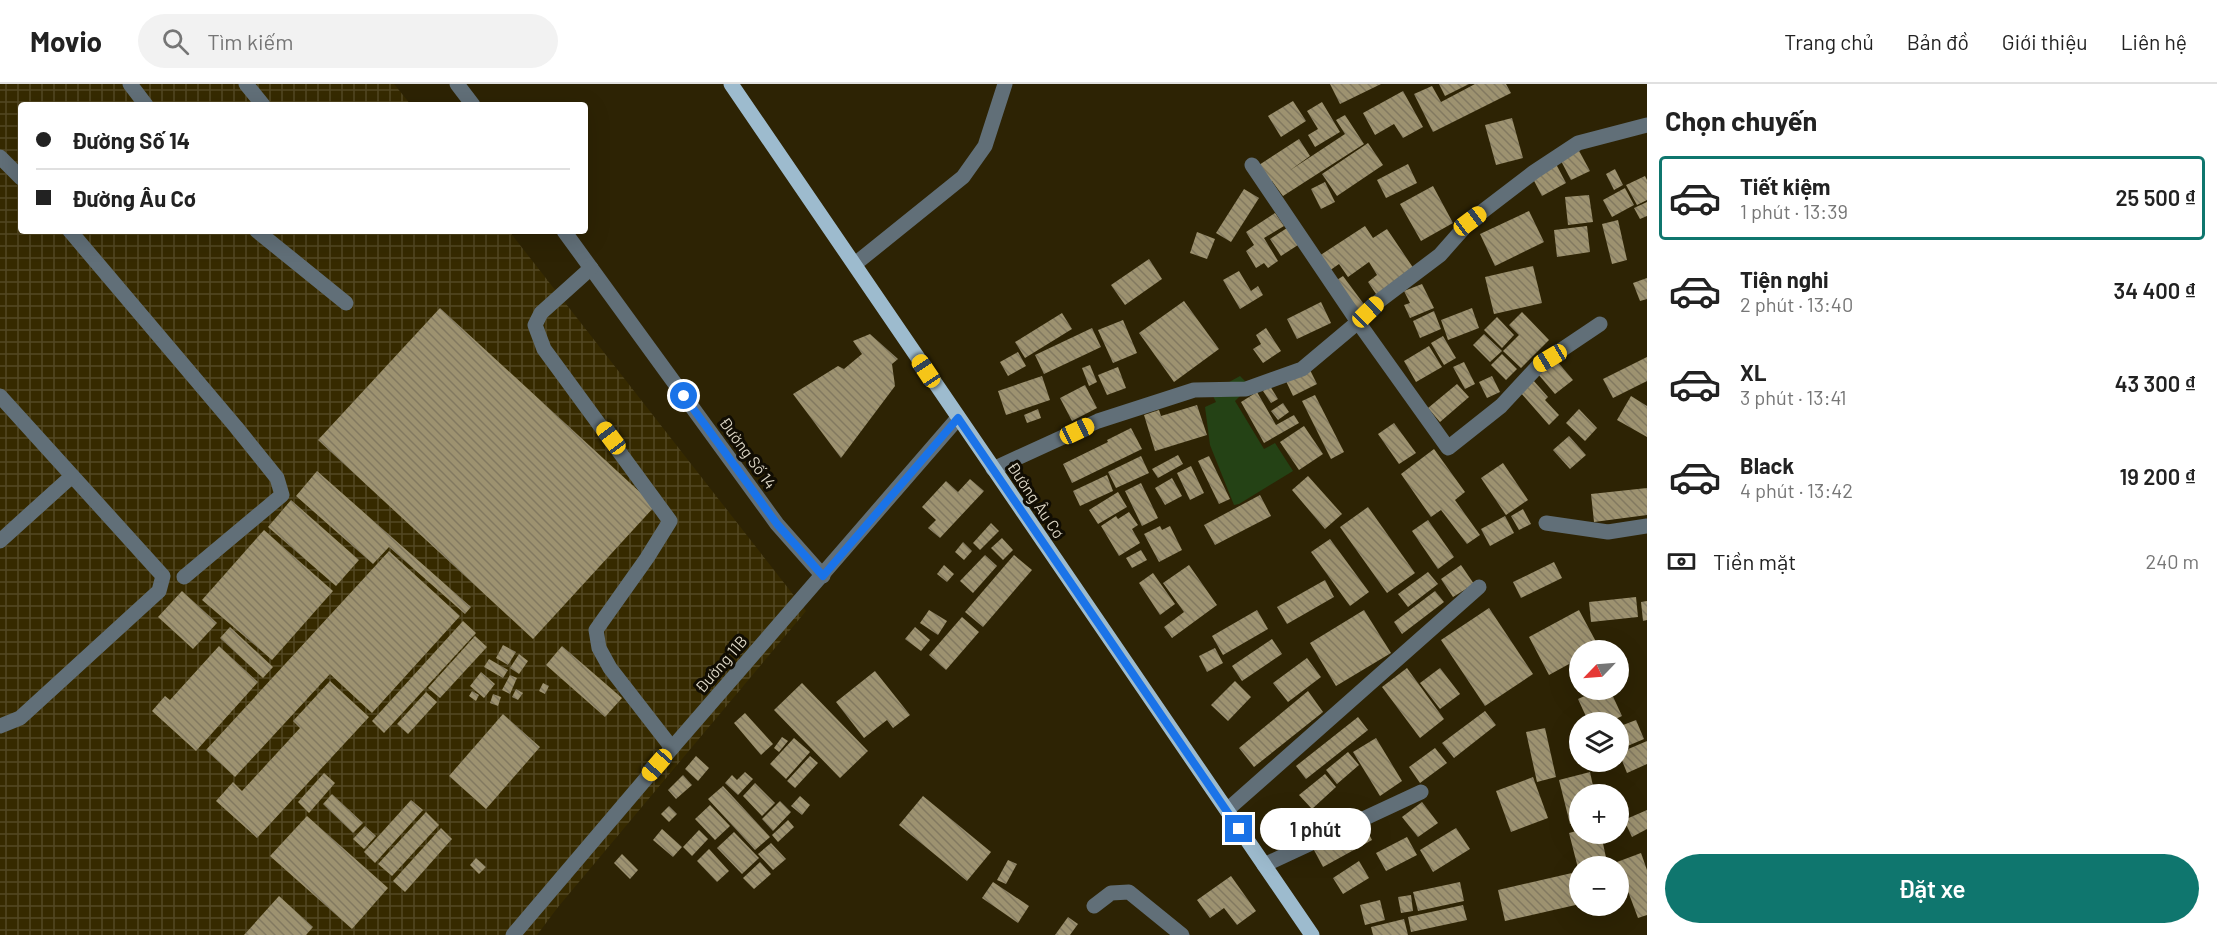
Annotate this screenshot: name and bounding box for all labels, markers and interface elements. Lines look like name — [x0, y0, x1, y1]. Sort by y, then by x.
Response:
search box — [138, 14, 558, 68]
text: Movio — [30, 24, 102, 58]
icon: search — [159, 25, 192, 58]
text: Tìm kiếm — [207, 28, 293, 54]
text: Trang chủ — [1784, 29, 1874, 54]
text: Bản đồ — [1907, 29, 1969, 54]
text: Giới thiệu — [2002, 29, 2088, 54]
text: Liên hệ — [2121, 29, 2187, 54]
text: Chọn chuyến — [1665, 104, 1817, 136]
text: Đường Số 14 — [72, 127, 190, 153]
icon: car — [1668, 171, 1722, 225]
text: Tiết kiệm — [1740, 173, 1831, 199]
text: 25 500 ₫ — [2115, 184, 2196, 210]
text: Đường Âu Cơ — [72, 185, 196, 211]
text: 1 phút · 13:39 — [1740, 199, 1848, 223]
car — [1450, 203, 1490, 239]
icon: car — [1668, 264, 1722, 318]
text: Tiện nghi — [1740, 266, 1829, 292]
text: 34 400 ₫ — [2113, 277, 2196, 303]
text: 2 phút · 13:40 — [1740, 292, 1853, 316]
car — [1349, 293, 1387, 331]
car — [1530, 341, 1570, 375]
car — [908, 351, 944, 391]
icon: car — [1668, 357, 1722, 411]
text: XL — [1740, 359, 1766, 385]
text: 43 300 ₫ — [2115, 370, 2196, 396]
route start — [670, 382, 697, 409]
text: 3 phút · 13:41 — [1740, 385, 1847, 409]
street label: Đường Số 14 — [716, 413, 781, 492]
car — [1057, 415, 1097, 447]
car — [593, 418, 629, 458]
icon: car — [1668, 450, 1722, 504]
text: Black — [1740, 452, 1794, 478]
street label: Đường Âu Cơ — [1004, 458, 1069, 542]
text: 19 200 ₫ — [2119, 463, 2196, 489]
text: 4 phút · 13:42 — [1740, 478, 1853, 502]
icon: cash — [1665, 545, 1698, 578]
text: Tiền mặt — [1713, 548, 1796, 574]
text: 240 m — [2145, 549, 2199, 573]
street label: Đường 11B — [691, 631, 751, 696]
north arrow — [1569, 640, 1629, 700]
map controls — [1569, 640, 1629, 916]
button: layers — [1569, 712, 1629, 772]
car — [638, 746, 676, 784]
button: + — [1569, 784, 1629, 844]
callout: 1 phút — [1260, 808, 1371, 850]
route end — [1225, 815, 1252, 842]
text: 1 phút — [1290, 817, 1341, 841]
button: Đặt xe — [1665, 854, 2199, 923]
button: − — [1569, 856, 1629, 916]

